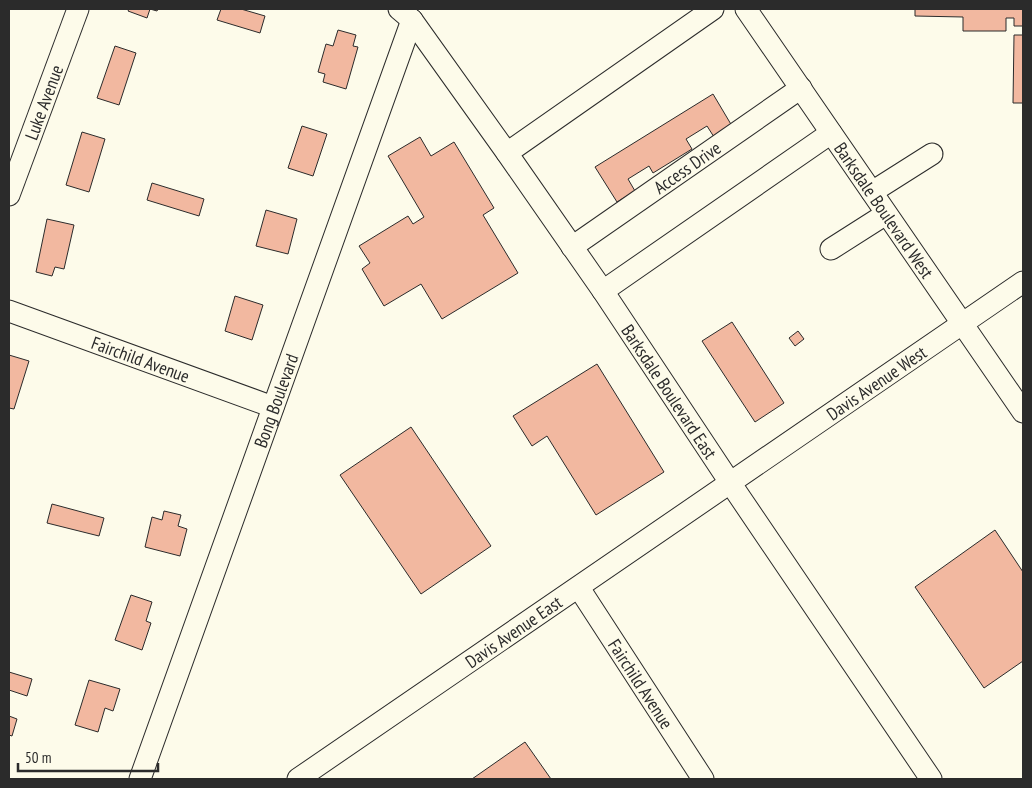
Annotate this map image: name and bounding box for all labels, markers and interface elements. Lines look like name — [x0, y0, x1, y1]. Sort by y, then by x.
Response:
street label: Luke Avenue — [19, 62, 68, 143]
street label: Access Drive — [649, 136, 725, 198]
street label: Barksdale Boulevard West — [829, 138, 939, 283]
street label: Barksdale Boulevard East — [617, 320, 722, 463]
street label: Fairchild Avenue — [88, 331, 193, 387]
street label: Davis Avenue West — [822, 340, 931, 425]
street label: Bong Boulevard — [248, 351, 303, 451]
street label: Davis Avenue East — [460, 590, 566, 673]
street label: Fairchild Avenue — [603, 634, 679, 733]
scale bar — [18, 740, 158, 772]
text: 50 m — [25, 748, 51, 767]

